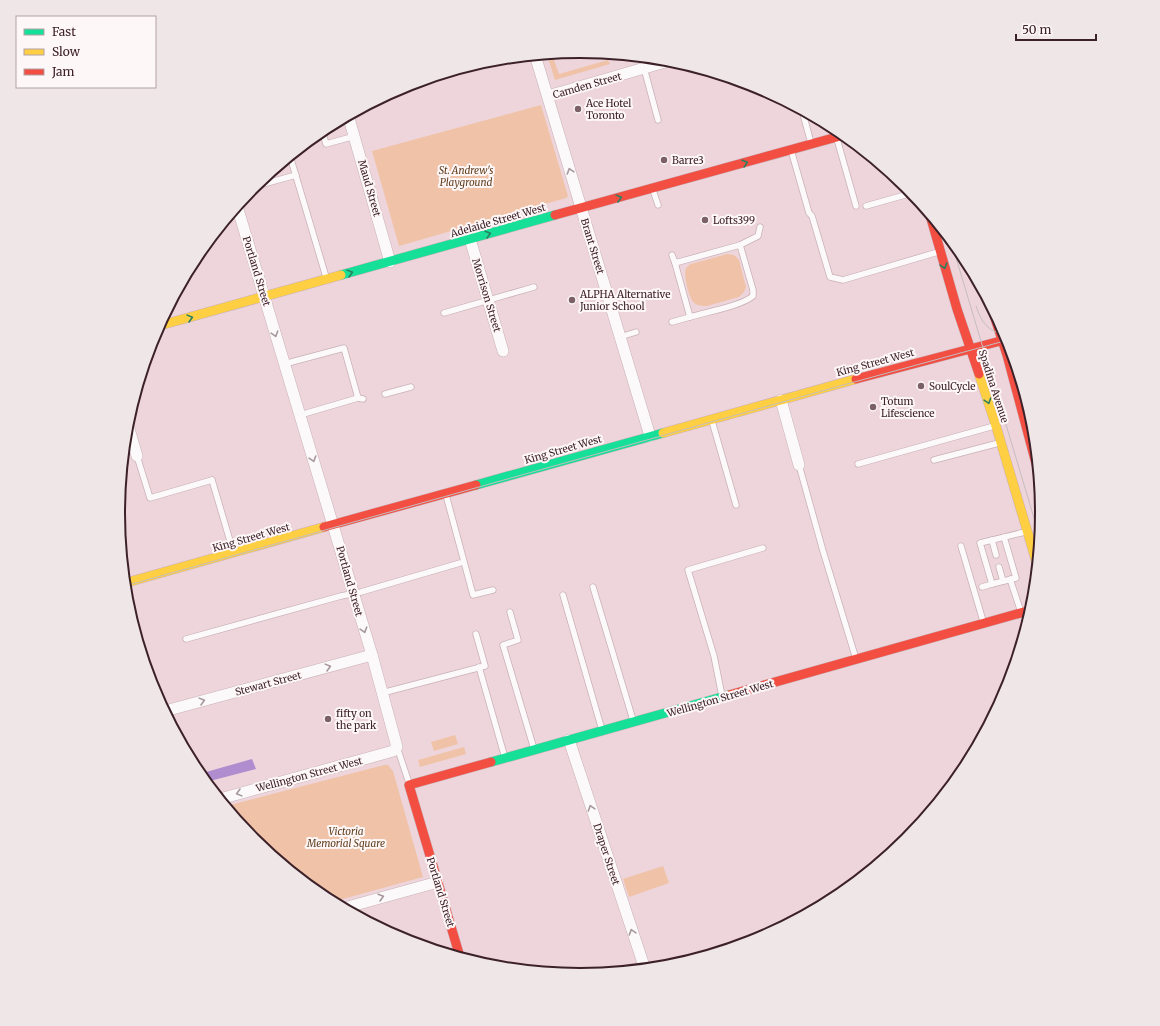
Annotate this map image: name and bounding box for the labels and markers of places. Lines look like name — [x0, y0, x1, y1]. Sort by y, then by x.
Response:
place label: Ace Hotel Toronto — [585, 97, 631, 122]
marker: Ace Hotel Toronto — [573, 104, 583, 114]
place label: Barre3 — [672, 154, 704, 167]
marker: Barre3 — [659, 155, 669, 165]
place label: Lofts399 — [713, 214, 755, 227]
marker: Lofts399 — [700, 215, 710, 225]
place label: ALPHA Alternative Junior School — [579, 288, 670, 313]
marker: ALPHA Alternative Junior School — [567, 295, 577, 305]
place label: SoulCycle — [929, 380, 976, 393]
marker: SoulCycle — [916, 381, 926, 391]
place label: Totum Lifescience — [881, 395, 935, 420]
marker: Totum Lifescience — [868, 402, 878, 412]
place label: fifty on the park — [336, 707, 377, 732]
marker: fifty on the park — [323, 714, 333, 724]

